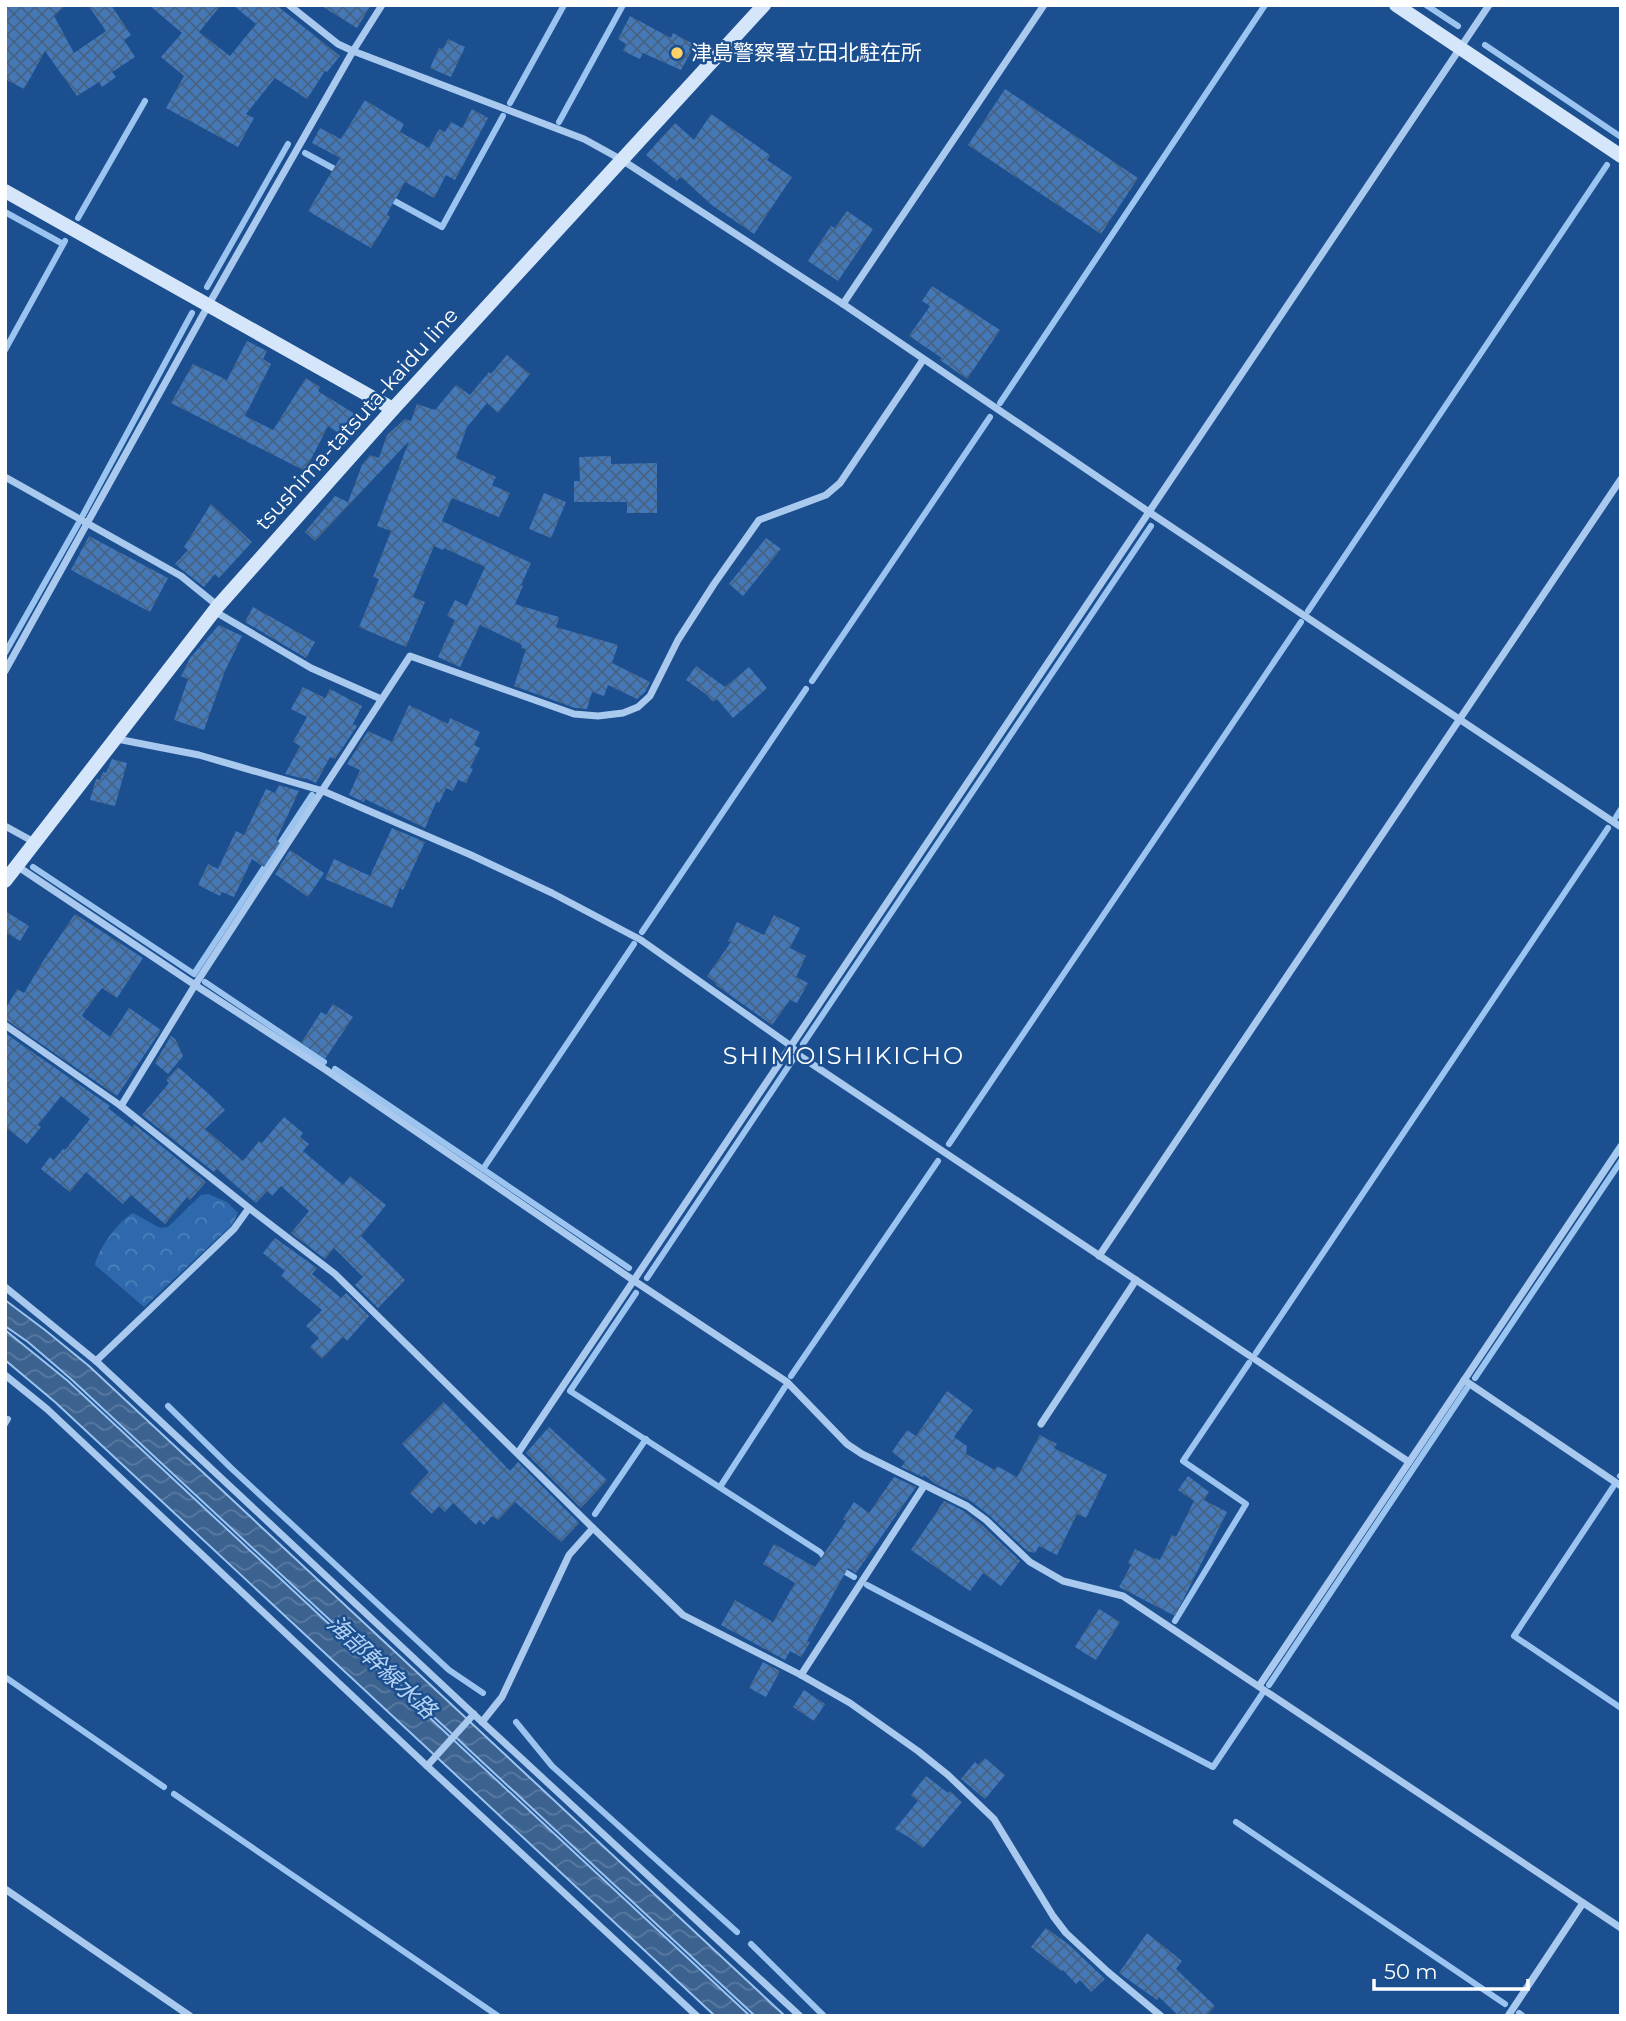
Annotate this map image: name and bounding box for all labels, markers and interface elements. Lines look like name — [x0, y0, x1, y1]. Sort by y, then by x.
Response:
place label: 津島警察署立田北駐在所 — [691, 40, 922, 65]
marker: 津島警察署立田北駐在所 — [669, 45, 685, 61]
street label: tsushima-tatsuta-kaidu line — [250, 302, 463, 535]
district label: SHIMOISHIKICHO — [723, 1041, 965, 1070]
water label: 海部幹線水路 — [322, 1610, 443, 1726]
scale bar — [1374, 1948, 1528, 1992]
text: 50 m — [1384, 1959, 1438, 1984]

